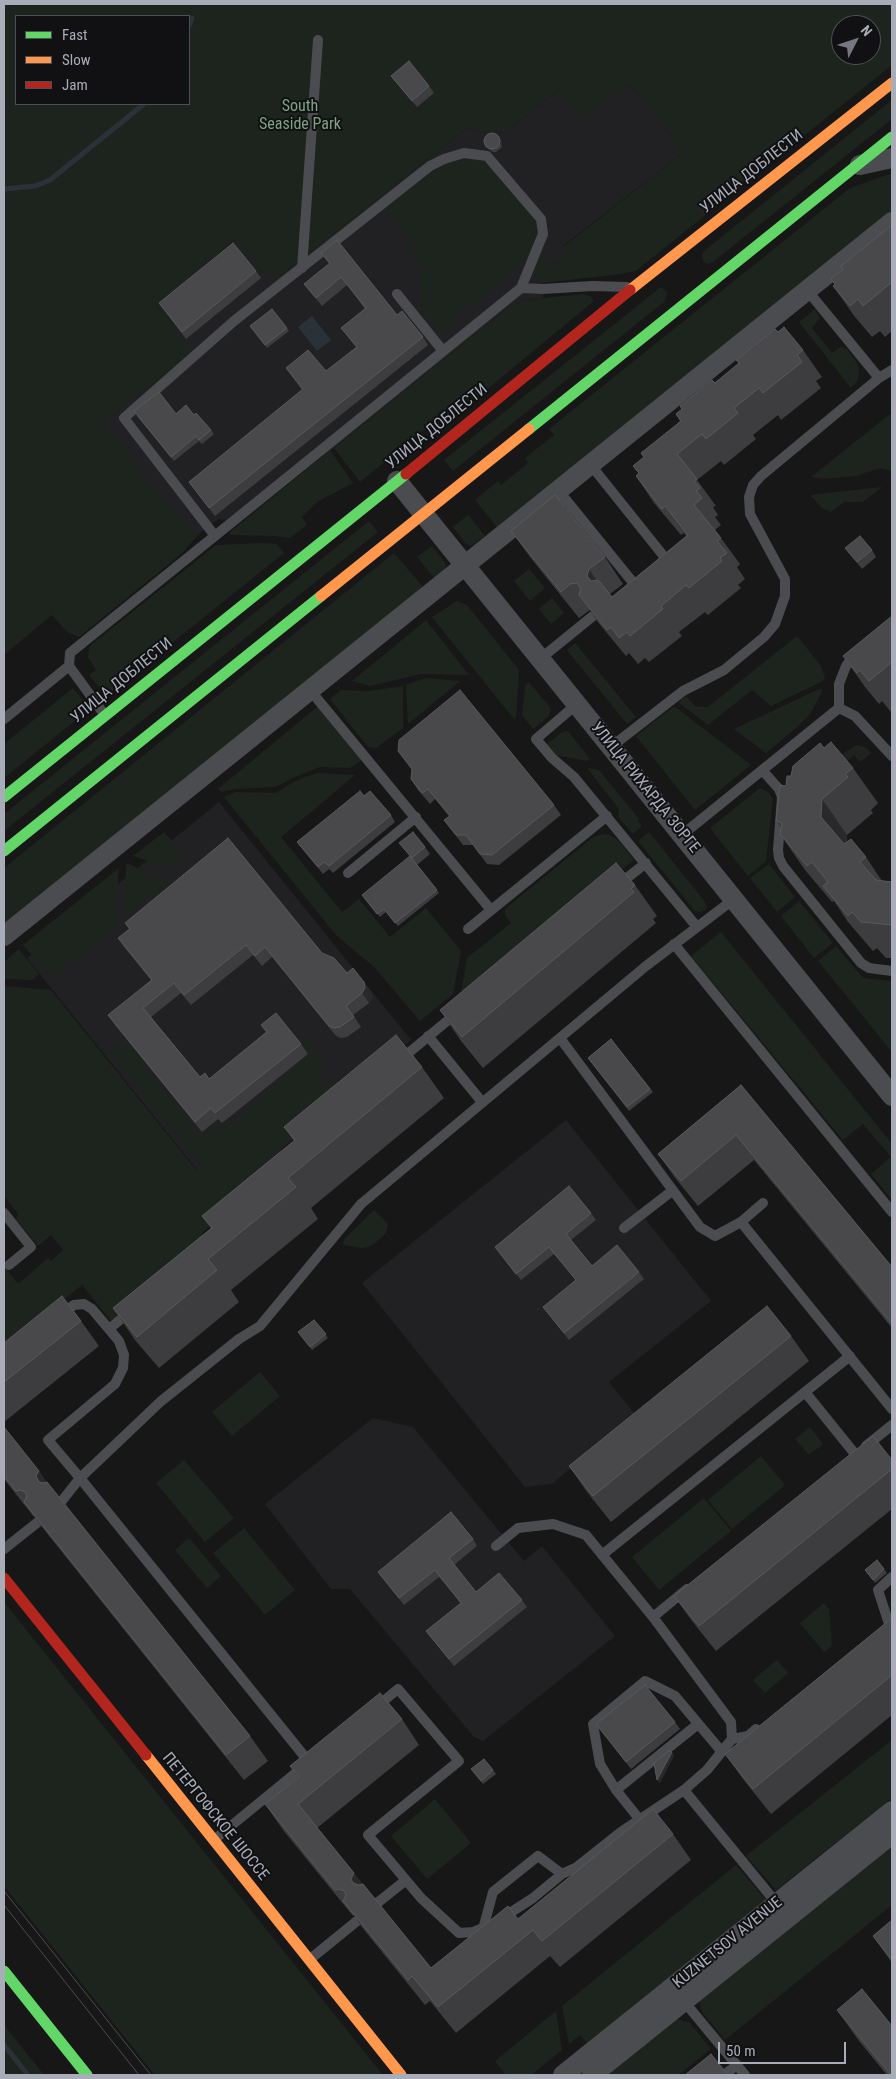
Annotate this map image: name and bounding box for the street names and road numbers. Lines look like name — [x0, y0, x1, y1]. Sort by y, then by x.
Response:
street label: УЛИЦА ДОБЛЕСТИ — [697, 126, 807, 218]
street label: УЛИЦА ДОБЛЕСТИ — [382, 380, 492, 474]
street label: УЛИЦА ДОБЛЕСТИ — [67, 634, 177, 728]
street label: УЛИЦА РИХАРДА ЗОРГЕ — [586, 719, 704, 857]
street label: ПЕТЕРГОФСКОЕ ШОССЕ — [158, 1749, 272, 1885]
street label: KUZNETSOV AVENUE — [669, 1893, 787, 1993]

